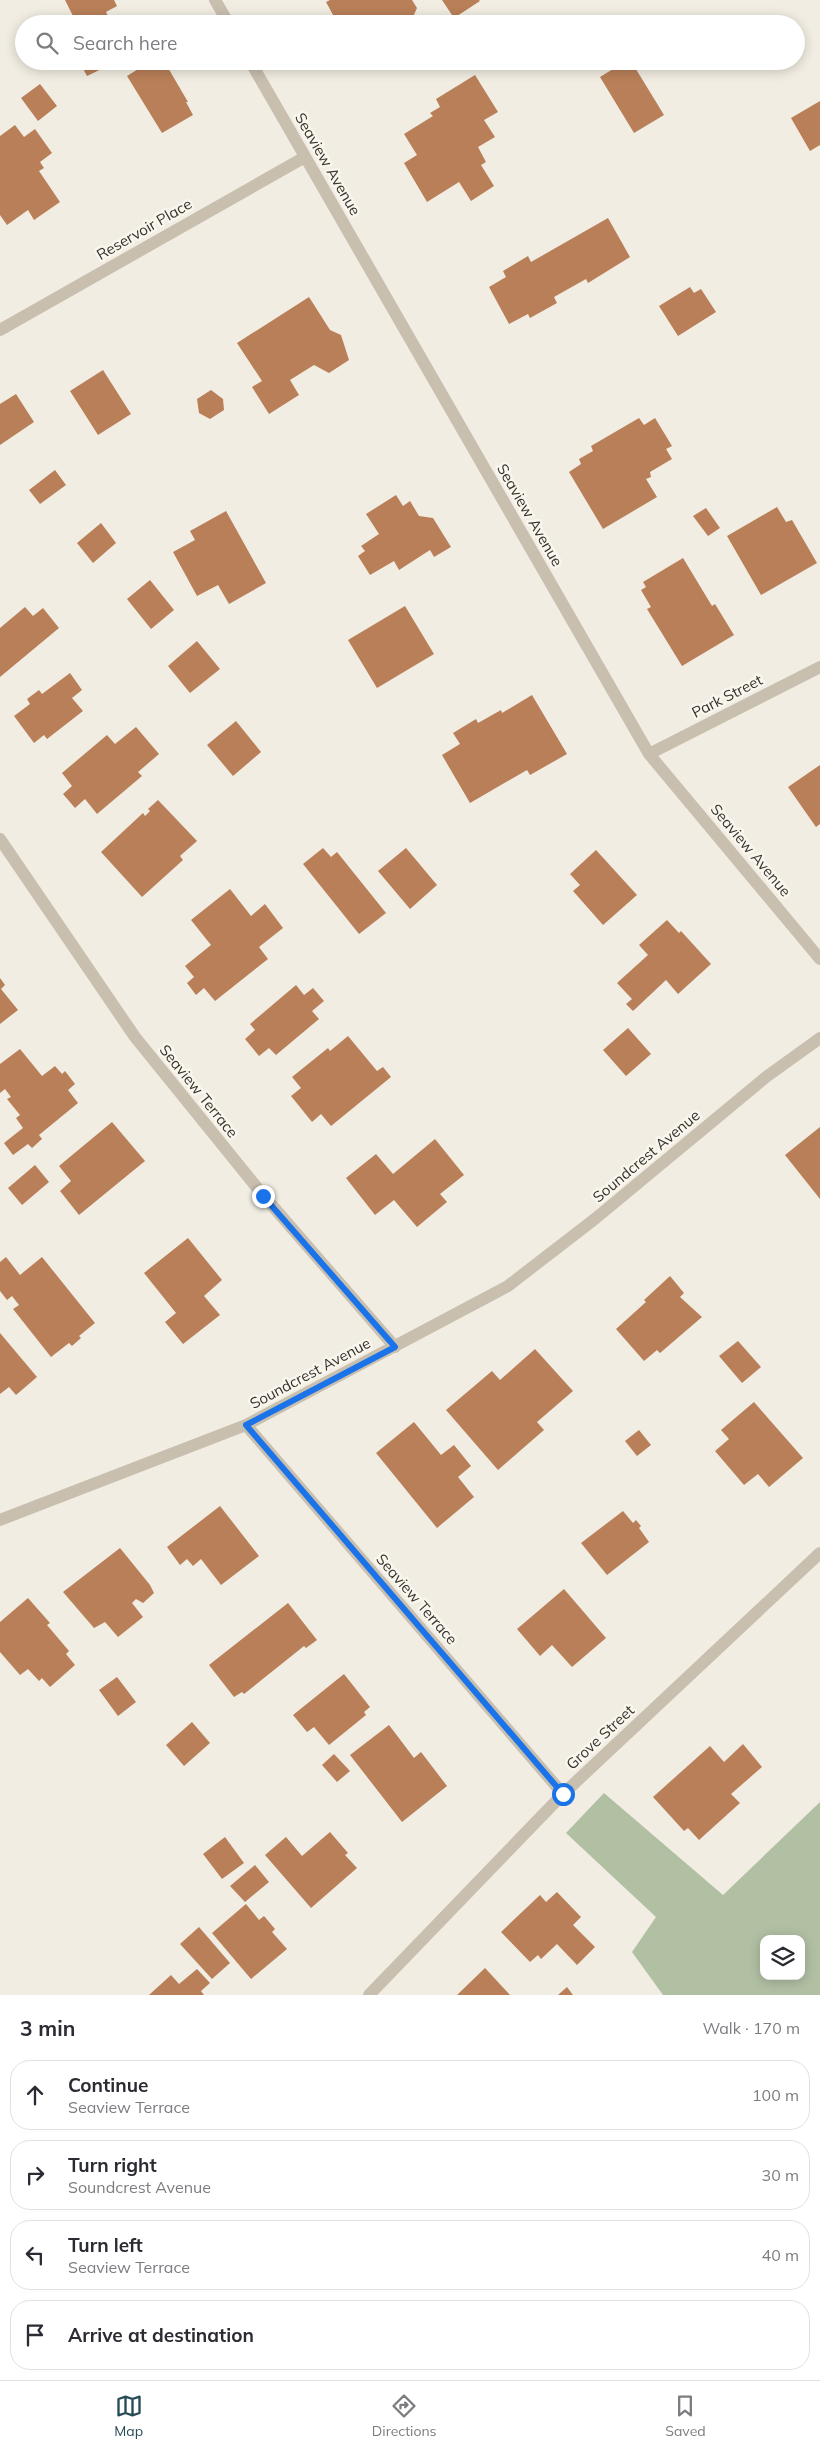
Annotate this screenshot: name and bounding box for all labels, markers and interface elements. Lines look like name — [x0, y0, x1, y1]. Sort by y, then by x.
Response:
search box — [15, 15, 805, 70]
icon: search — [33, 29, 61, 57]
text: Search here — [73, 31, 177, 55]
street label: Seaview Avenue — [291, 109, 365, 219]
street label: Reservoir Place — [93, 194, 195, 264]
street label: Seaview Avenue — [493, 460, 567, 570]
street label: Park Street — [688, 670, 766, 722]
street label: Seaview Avenue — [707, 800, 795, 900]
street label: Seaview Terrace — [156, 1041, 242, 1141]
street label: Soundcrest Avenue — [589, 1106, 703, 1206]
route end — [252, 1185, 275, 1208]
street label: Soundcrest Avenue — [246, 1333, 374, 1413]
street label: Seaview Terrace — [372, 1550, 462, 1648]
street label: Grove Street — [562, 1701, 638, 1773]
route start — [552, 1783, 575, 1806]
map controls — [760, 1935, 805, 1980]
button: layers — [760, 1935, 805, 1980]
text: 3 min — [20, 2015, 75, 2041]
text: Walk · 170 m — [702, 2018, 800, 2038]
text: Continue — [68, 2073, 148, 2097]
icon: ahead — [21, 2081, 49, 2109]
text: 100 m — [752, 2085, 799, 2105]
text: Seaview Terrace — [68, 2097, 190, 2117]
text: Turn right — [68, 2153, 157, 2177]
icon: right — [21, 2161, 49, 2189]
text: 30 m — [762, 2165, 799, 2185]
text: Soundcrest Avenue — [68, 2177, 211, 2197]
text: Turn left — [68, 2233, 143, 2257]
icon: left — [21, 2241, 49, 2269]
text: 40 m — [762, 2245, 799, 2265]
text: Seaview Terrace — [68, 2257, 190, 2277]
icon: arrive — [21, 2321, 49, 2349]
text: Arrive at destination — [68, 2323, 254, 2347]
tab: Map — [114, 2392, 143, 2440]
tab: Directions — [372, 2392, 437, 2440]
tab: Saved — [665, 2392, 706, 2440]

